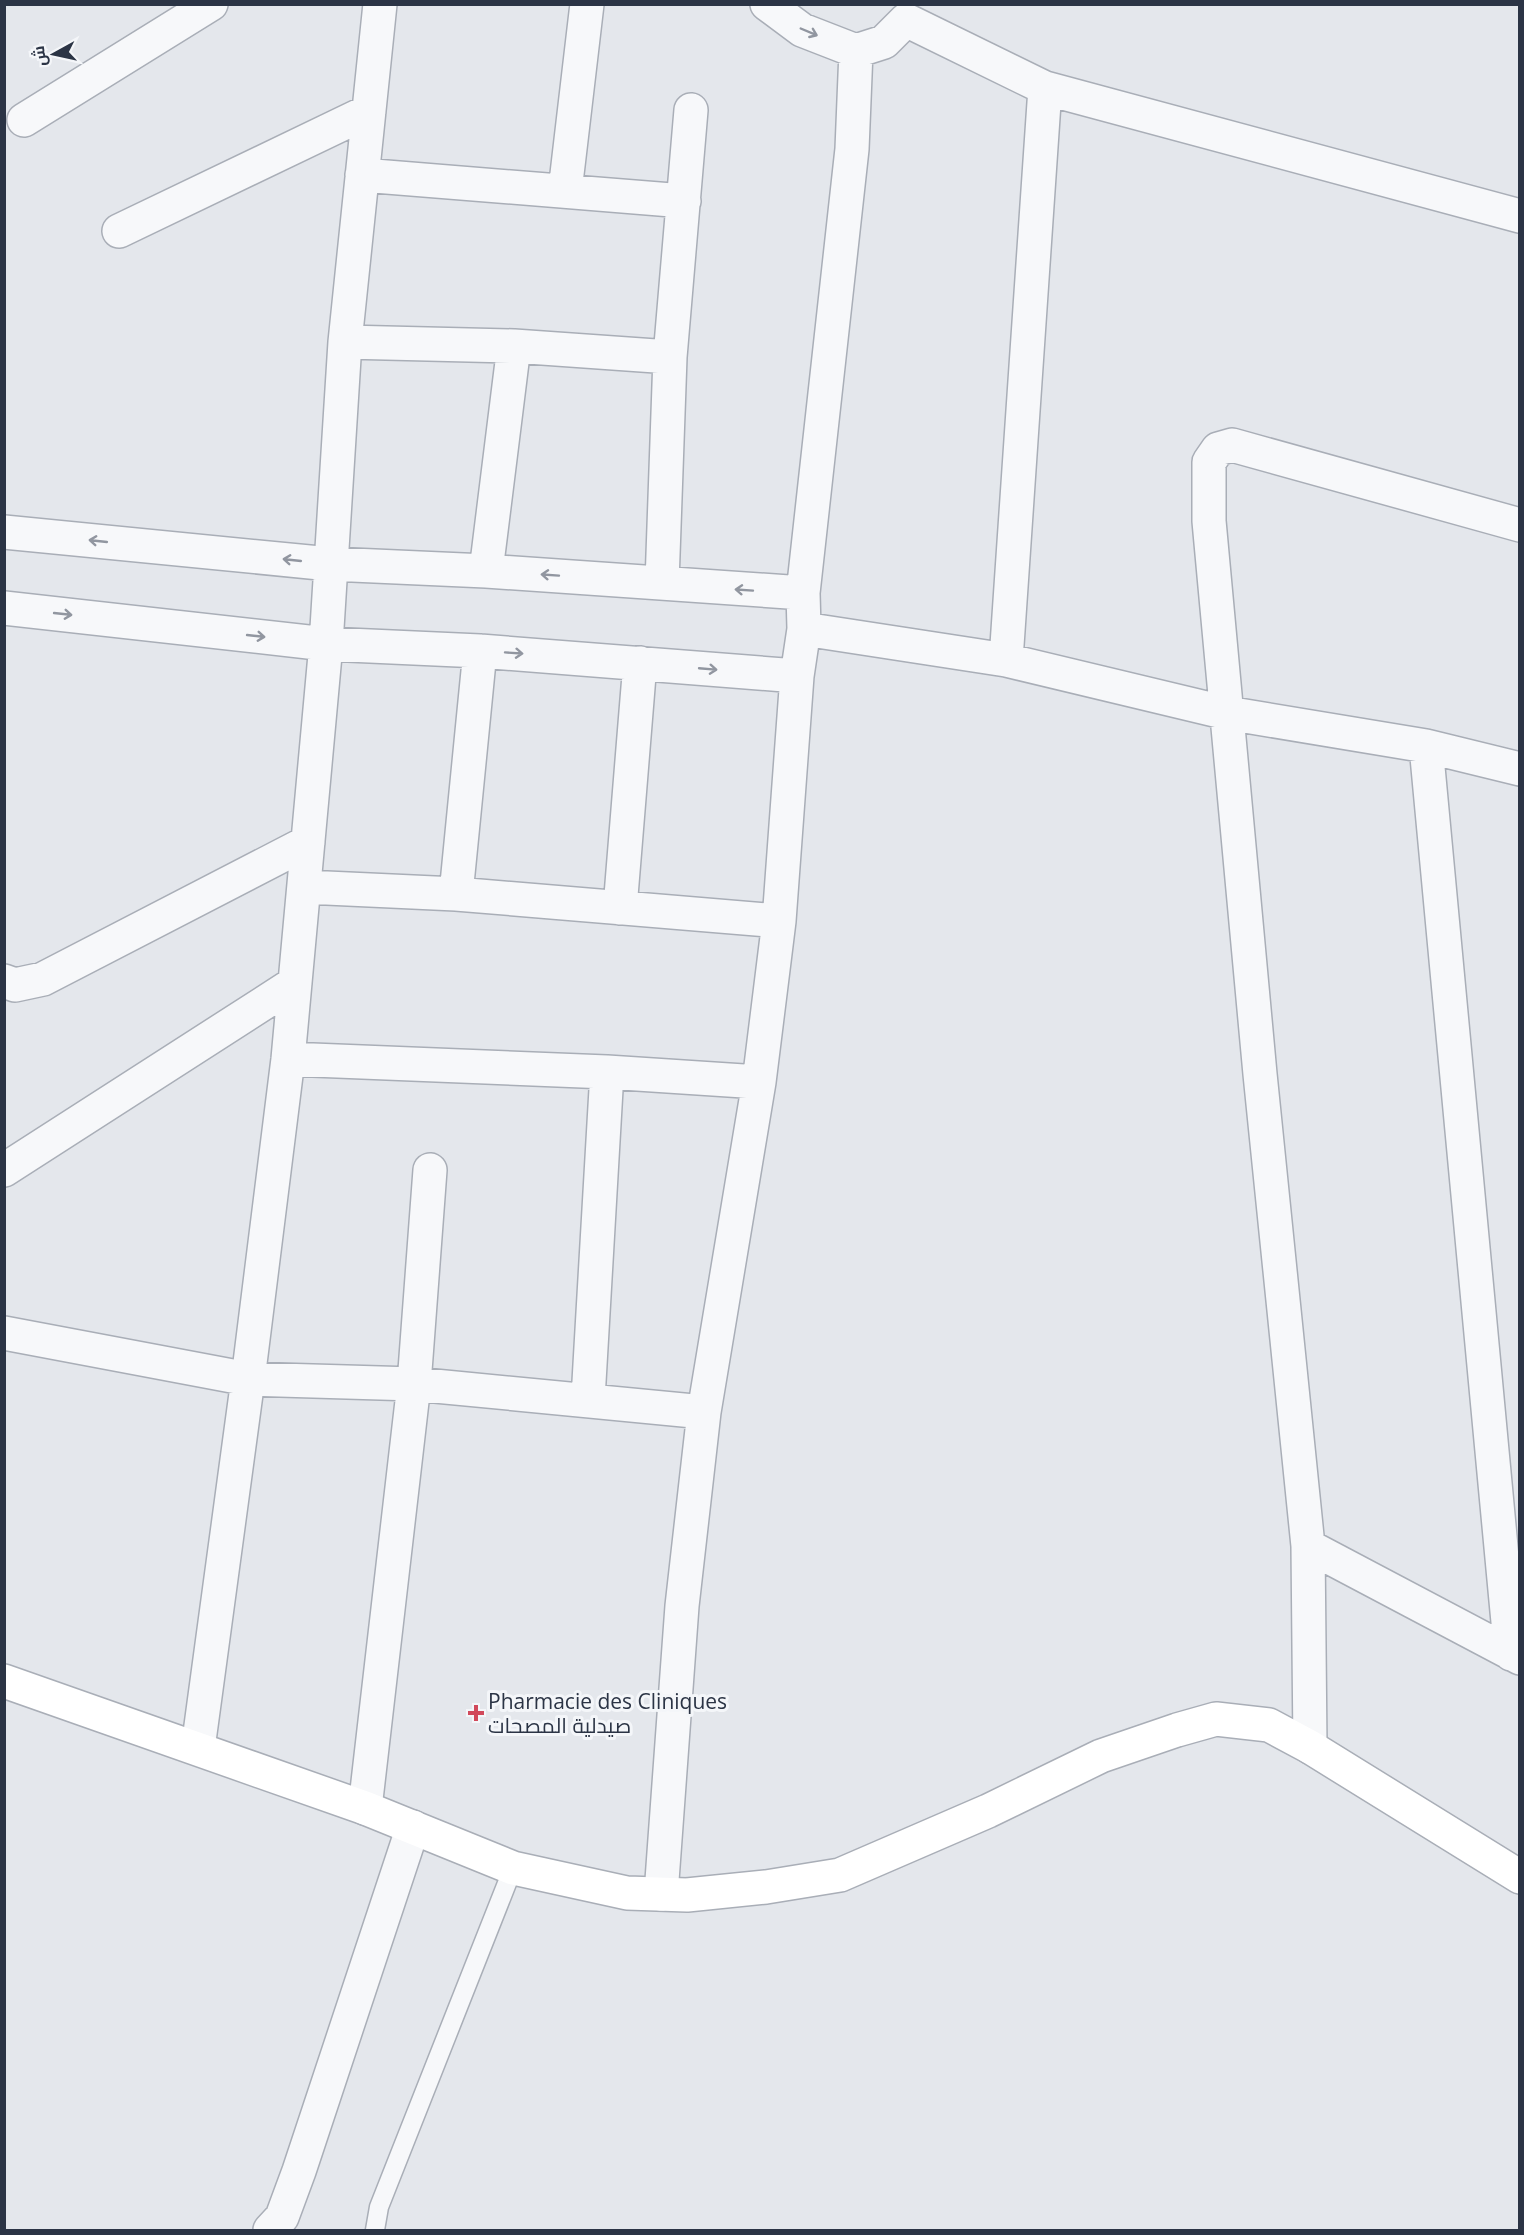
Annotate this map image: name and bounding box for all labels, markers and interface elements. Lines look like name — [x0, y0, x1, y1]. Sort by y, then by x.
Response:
north arrow — [24, 24, 84, 84]
one-way arrow — [799, 27, 818, 38]
text: ش — [27, 44, 51, 68]
one-way arrow — [89, 535, 109, 546]
one-way arrow — [283, 554, 303, 565]
one-way arrow — [540, 569, 560, 580]
one-way arrow — [735, 584, 755, 595]
one-way arrow — [52, 609, 72, 620]
one-way arrow — [246, 631, 266, 642]
one-way arrow — [503, 648, 523, 659]
one-way arrow — [698, 664, 718, 675]
place label: Pharmacie des Cliniques صيدلية المصحات — [488, 1687, 727, 1739]
marker: Pharmacie des Cliniques صيدلية المصحات — [469, 1706, 483, 1720]

